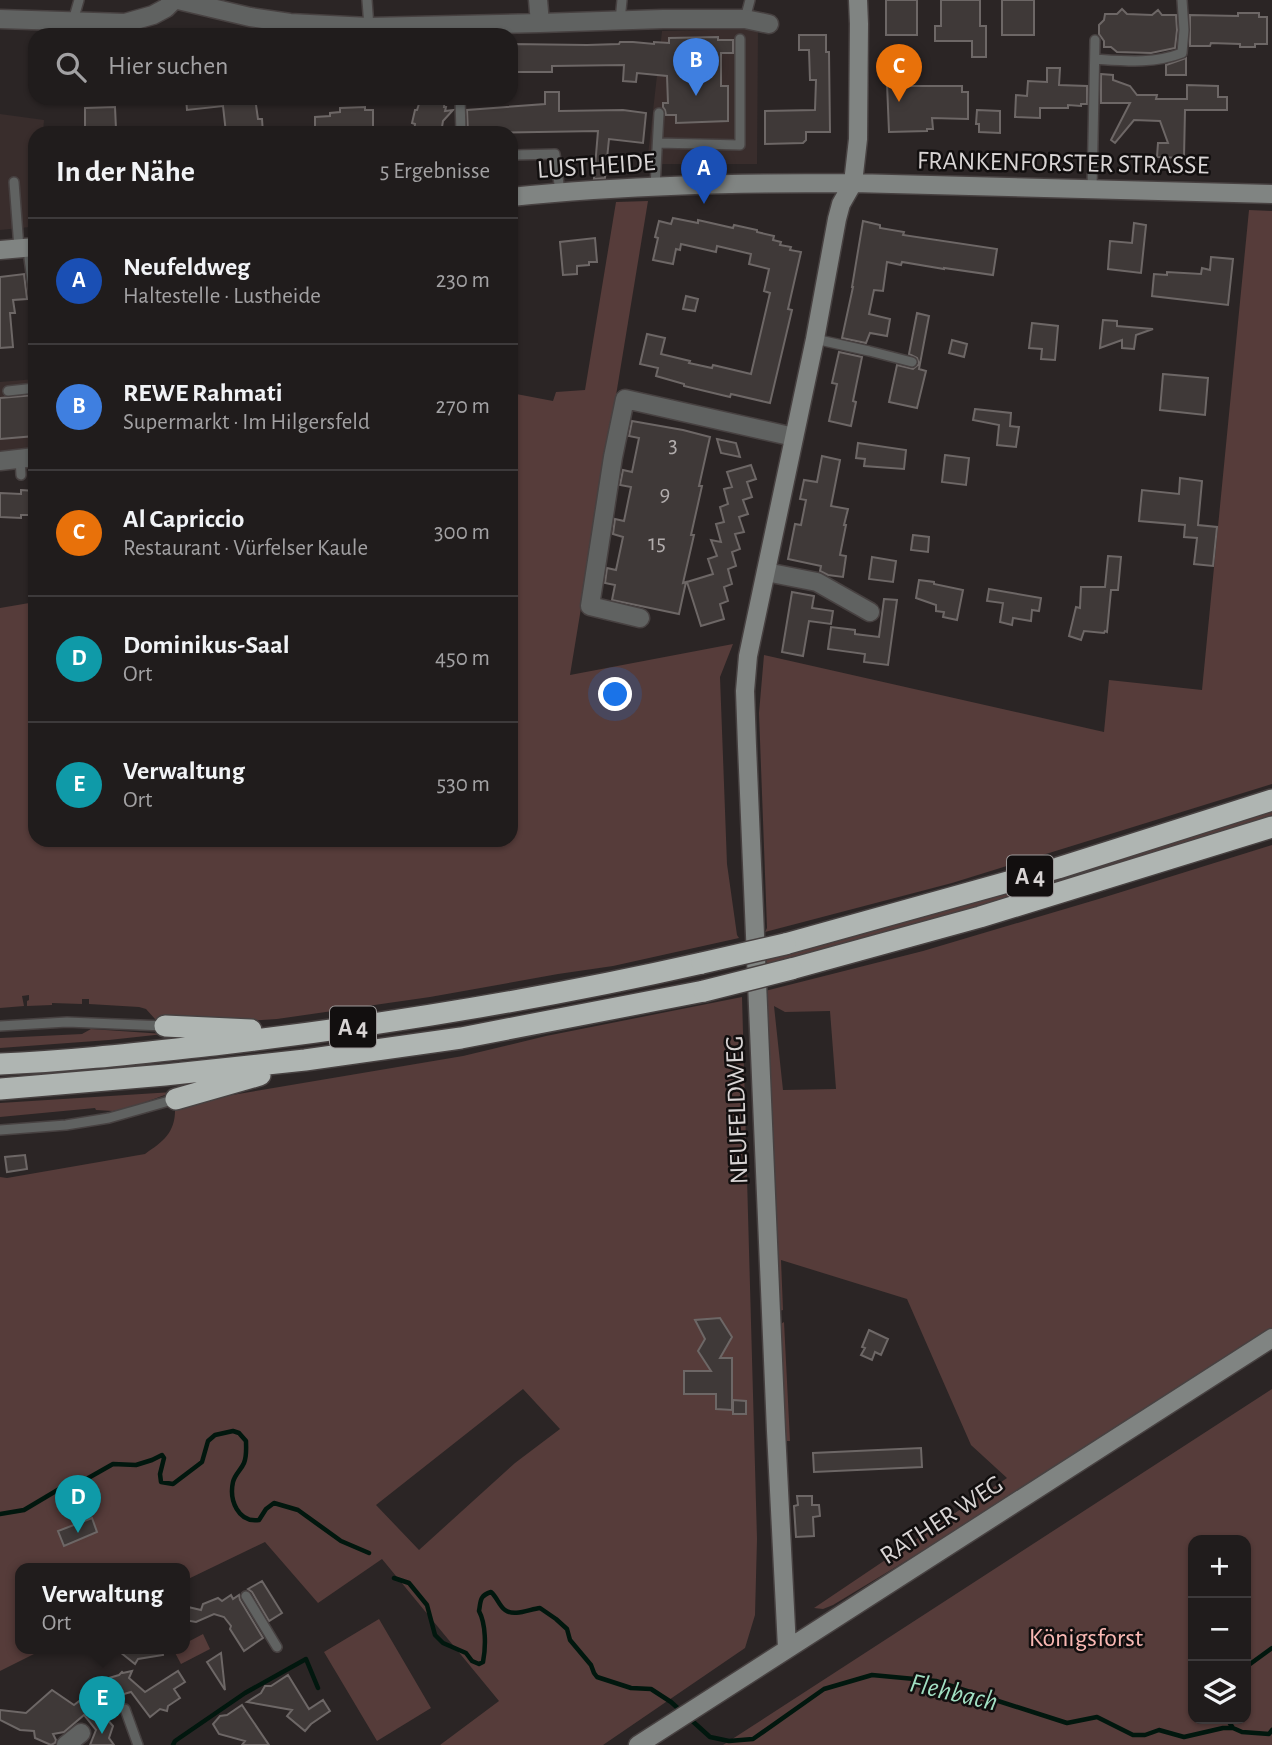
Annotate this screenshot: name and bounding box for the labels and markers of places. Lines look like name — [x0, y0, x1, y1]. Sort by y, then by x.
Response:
pin: B — [673, 38, 719, 96]
pin: C — [876, 44, 922, 102]
pin: A — [681, 146, 727, 204]
pin: D — [55, 1475, 101, 1533]
pin: E — [79, 1676, 125, 1734]

